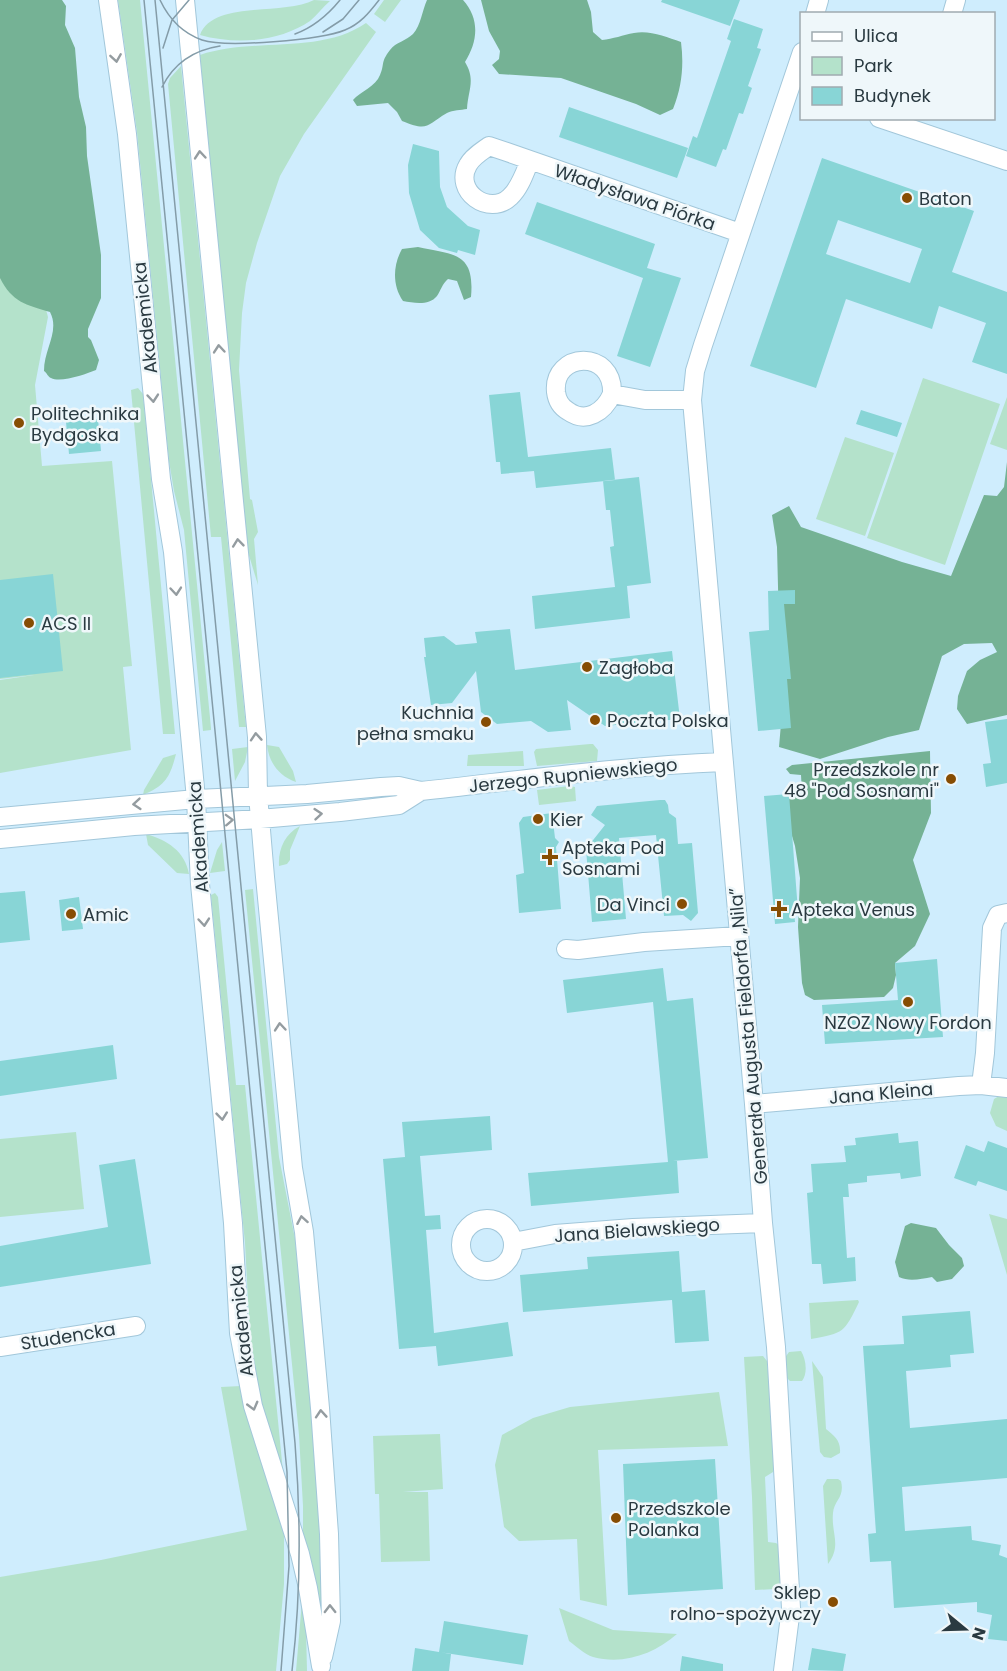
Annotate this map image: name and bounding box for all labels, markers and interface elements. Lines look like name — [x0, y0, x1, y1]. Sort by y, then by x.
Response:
legend — [800, 12, 995, 120]
text: Ulica — [854, 23, 898, 48]
one-way arrow — [110, 53, 122, 62]
text: Park — [854, 53, 893, 78]
text: Budynek — [854, 83, 932, 108]
one-way arrow — [194, 150, 207, 159]
street label: Władysława Piórka — [551, 158, 719, 236]
place label: Baton — [919, 186, 972, 211]
marker: Baton — [900, 191, 914, 205]
street label: Akademicka — [127, 261, 163, 375]
one-way arrow — [213, 344, 226, 353]
one-way arrow — [146, 393, 159, 402]
place label: Politechnika Bydgoska — [31, 401, 139, 447]
marker: Politechnika Bydgoska — [12, 416, 26, 430]
one-way arrow — [232, 538, 245, 547]
one-way arrow — [169, 587, 182, 596]
place label: ACS II — [41, 611, 91, 636]
marker: ACS II — [22, 616, 36, 630]
place label: Zagłoba — [599, 655, 673, 680]
marker: Zagłoba — [580, 660, 594, 674]
place label: Kuchnia pełna smaku — [357, 700, 474, 746]
place label: Poczta Polska — [607, 708, 729, 733]
marker: Poczta Polska — [588, 713, 602, 727]
marker: Kuchnia pełna smaku — [479, 715, 493, 729]
one-way arrow — [250, 732, 263, 741]
street label: Jerzego Rupniewskiego — [467, 752, 679, 798]
place label: Przedszkole nr 48 "Pod Sosnami" — [784, 757, 939, 803]
marker: Przedszkole nr 48 "Pod Sosnami" — [944, 772, 958, 786]
street label: Akademicka — [182, 780, 214, 894]
one-way arrow — [133, 797, 142, 810]
place label: Kier — [550, 807, 583, 832]
one-way arrow — [314, 808, 323, 821]
marker: Kier — [531, 812, 545, 826]
one-way arrow — [224, 814, 233, 826]
place label: Apteka Pod Sosnami — [562, 835, 664, 881]
marker: Apteka Pod Sosnami — [543, 850, 557, 864]
street label: Generała Augusta Fieldorfa „Nila” — [723, 886, 773, 1185]
place label: Da Vinci — [597, 892, 670, 917]
marker: Da Vinci — [675, 897, 689, 911]
place label: Apteka Venus — [791, 897, 915, 922]
place label: Amic — [83, 902, 129, 927]
marker: Apteka Venus — [772, 902, 786, 916]
marker: Amic — [64, 907, 78, 921]
one-way arrow — [197, 917, 210, 927]
marker: NZOZ Nowy Fordon — [901, 995, 915, 1009]
place label: NZOZ Nowy Fordon — [824, 1010, 992, 1035]
one-way arrow — [274, 1022, 287, 1031]
street label: Jana Kleina — [828, 1076, 934, 1110]
one-way arrow — [215, 1112, 228, 1121]
street label: Jana Bielawskiego — [553, 1212, 721, 1248]
one-way arrow — [296, 1215, 309, 1225]
street label: Akademicka — [223, 1264, 259, 1378]
street label: Studencka — [19, 1316, 117, 1356]
one-way arrow — [246, 1401, 259, 1411]
one-way arrow — [315, 1410, 328, 1419]
place label: Przedszkole Polanka — [628, 1496, 731, 1542]
marker: Przedszkole Polanka — [609, 1511, 623, 1525]
place label: Sklep rolno-spożywczy — [670, 1580, 821, 1626]
marker: Sklep rolno-spożywczy — [826, 1595, 840, 1609]
north arrow — [935, 1599, 995, 1659]
one-way arrow — [324, 1604, 337, 1613]
text: N — [966, 1624, 992, 1643]

